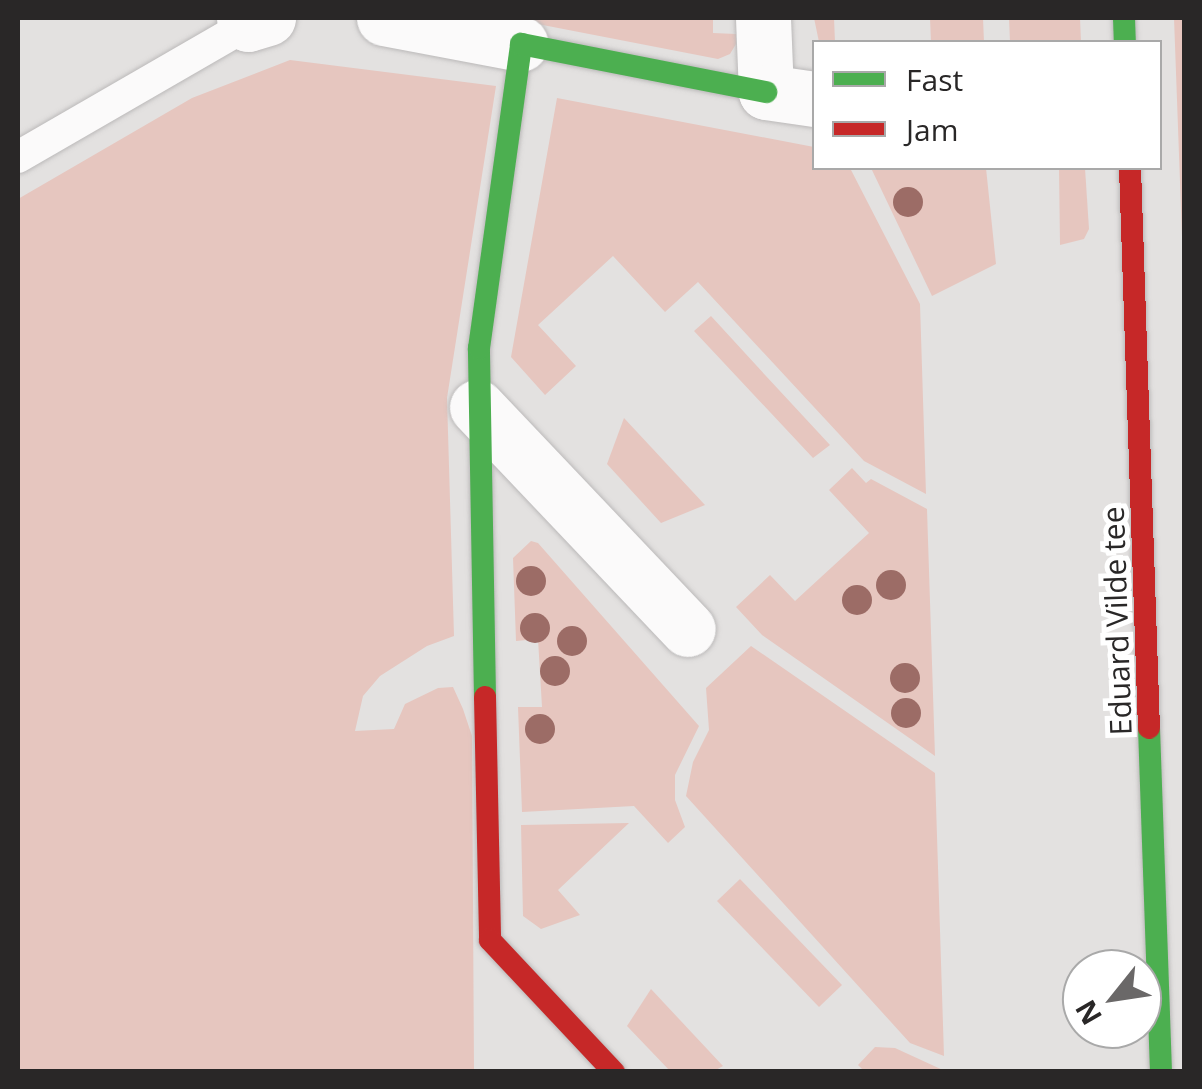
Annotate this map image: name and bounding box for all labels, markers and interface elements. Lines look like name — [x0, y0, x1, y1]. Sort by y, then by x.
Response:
legend — [812, 40, 1162, 170]
text: Fast — [906, 59, 963, 100]
text: Jam — [906, 109, 959, 150]
street label: Eduard Vilde tee — [1095, 506, 1139, 736]
north arrow — [1062, 949, 1162, 1049]
text: N — [1066, 994, 1110, 1032]

